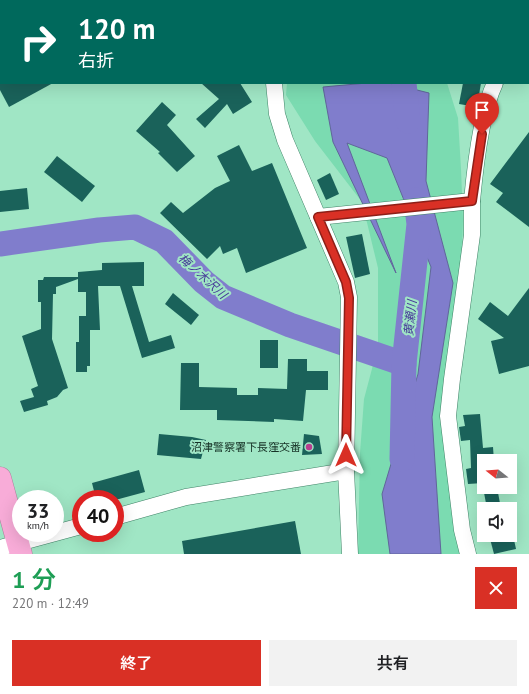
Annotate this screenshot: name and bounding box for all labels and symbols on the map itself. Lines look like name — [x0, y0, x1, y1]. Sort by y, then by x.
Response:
pin — [465, 93, 499, 134]
water label: 梅ノ木沢川 — [176, 250, 232, 303]
water label: 黄瀬川 — [401, 297, 420, 337]
position arrow — [325, 434, 367, 476]
place label: 沼津警察署下長窪交番 — [191, 440, 301, 454]
marker: 沼津警察署下長窪交番 — [304, 442, 314, 452]
north arrow — [477, 454, 517, 494]
speed limit sign: 40 — [72, 490, 124, 542]

